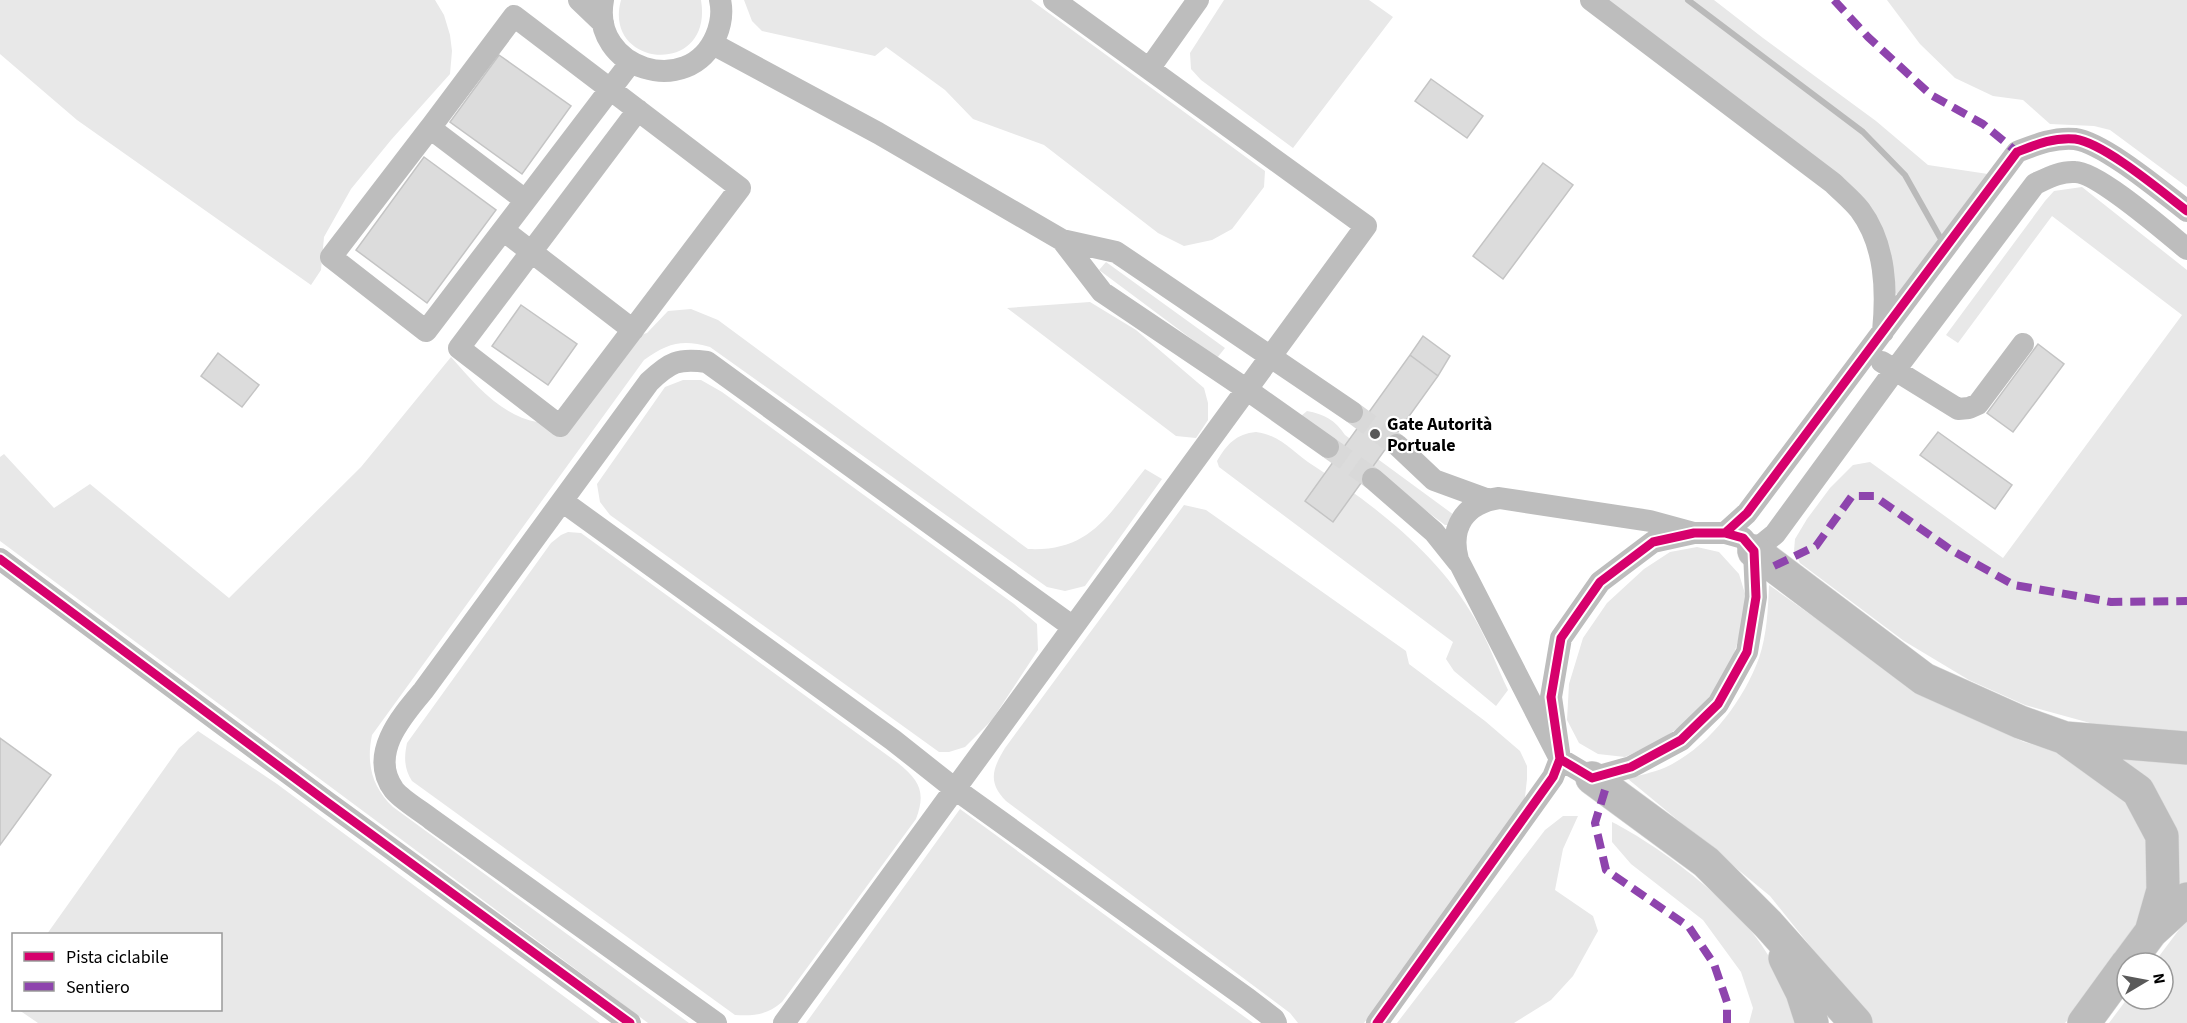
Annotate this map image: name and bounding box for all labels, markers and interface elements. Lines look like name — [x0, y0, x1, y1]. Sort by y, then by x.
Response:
place label: Gate Autorità Portuale — [1387, 412, 1492, 458]
marker: Gate Autorità Portuale — [1368, 427, 1382, 441]
legend — [12, 933, 222, 1011]
text: Pista ciclabile — [66, 945, 169, 970]
north arrow — [2115, 951, 2175, 1011]
text: N — [2147, 971, 2171, 986]
text: Sentiero — [66, 975, 130, 1000]

